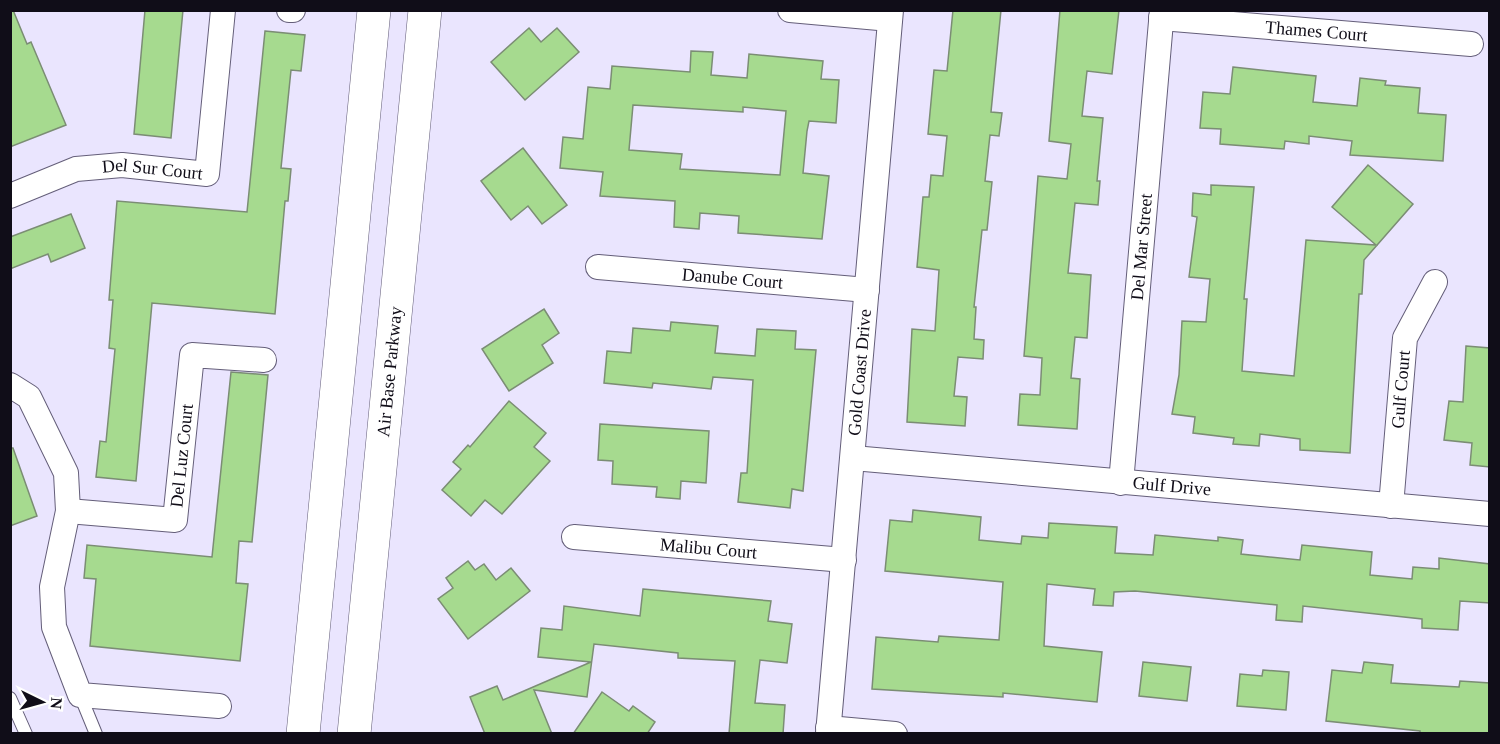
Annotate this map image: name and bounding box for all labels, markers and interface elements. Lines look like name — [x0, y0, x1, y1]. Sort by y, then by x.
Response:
street label: Thames Court — [1265, 17, 1368, 45]
street label: Del Sur Court — [101, 155, 204, 183]
street label: Del Mar Street — [1127, 193, 1156, 301]
street label: Danube Court — [681, 264, 784, 293]
street label: Air Base Parkway — [373, 306, 406, 438]
street label: Gold Coast Drive — [844, 308, 875, 437]
street label: Gulf Court — [1387, 349, 1414, 429]
street label: Del Luz Court — [166, 403, 197, 508]
street label: Gulf Drive — [1132, 473, 1212, 499]
street label: Malibu Court — [659, 534, 758, 563]
north arrow — [12, 672, 72, 732]
text: N — [47, 697, 65, 710]

